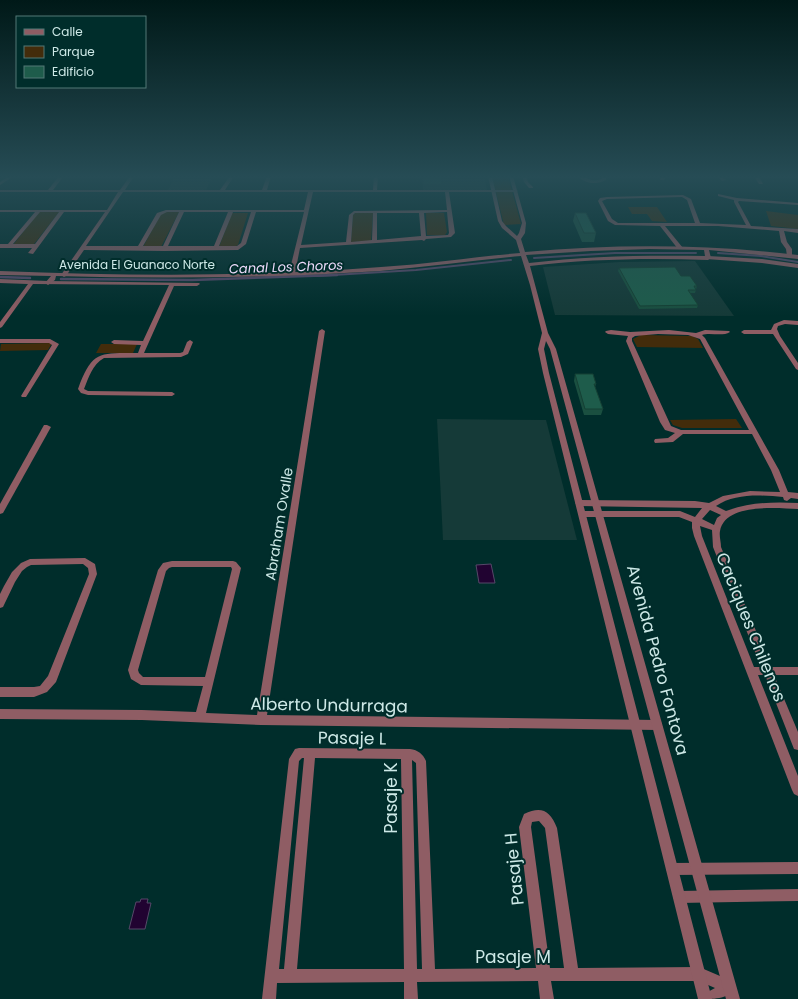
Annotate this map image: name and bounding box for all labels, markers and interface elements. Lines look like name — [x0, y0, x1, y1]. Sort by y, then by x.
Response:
legend — [16, 16, 146, 88]
text: Calle — [52, 23, 83, 40]
text: Parque — [52, 43, 95, 60]
text: Edificio — [52, 63, 94, 80]
street label: Avenida El Guanaco Norte — [59, 256, 215, 273]
water label: Canal Los Choros — [229, 256, 344, 278]
street label: Abraham Ovalle — [260, 466, 298, 582]
street label: Caciques Chilenos — [710, 549, 792, 705]
street label: Avenida Pedro Fontova — [621, 562, 695, 758]
street label: Alberto Undurraga — [250, 692, 408, 718]
street label: Pasaje L — [318, 725, 386, 751]
street label: Pasaje K — [379, 762, 403, 834]
street label: Pasaje H — [498, 832, 530, 906]
street label: Pasaje M — [475, 945, 551, 969]

